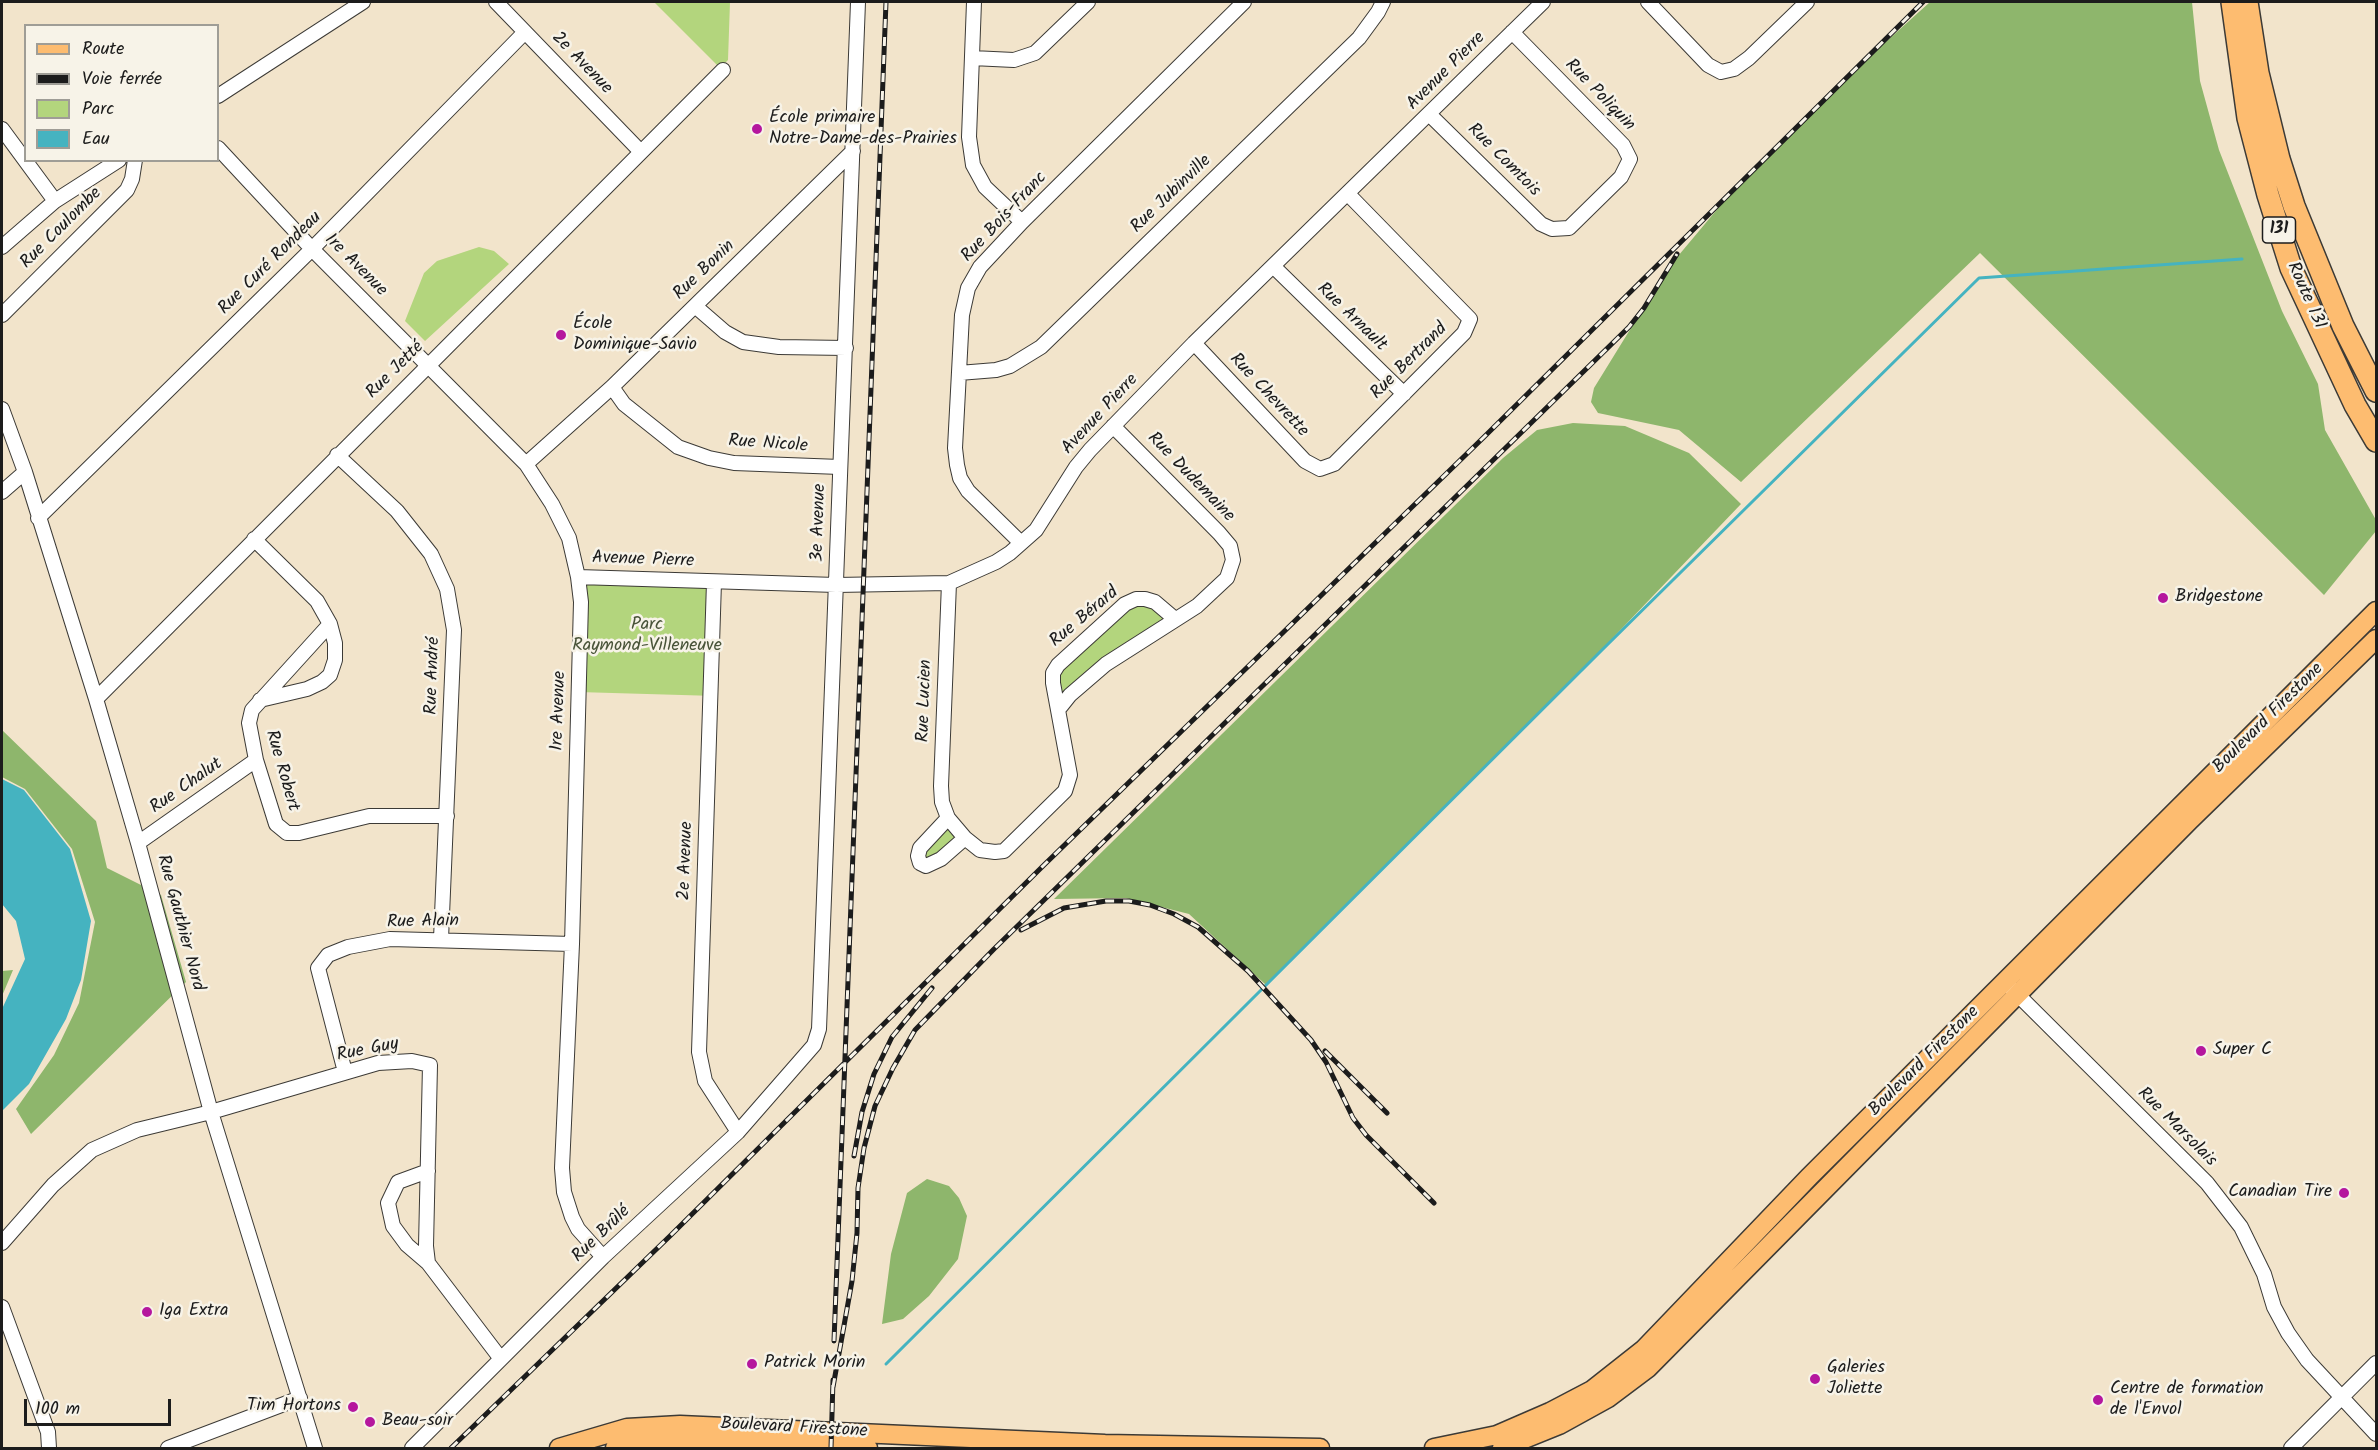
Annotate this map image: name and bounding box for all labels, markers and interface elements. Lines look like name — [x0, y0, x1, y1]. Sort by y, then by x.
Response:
legend — [24, 24, 219, 162]
street label: 2e Avenue — [546, 28, 616, 100]
street label: Avenue Pierre — [1403, 28, 1491, 116]
text: Route — [82, 35, 124, 64]
street label: Rue Poliquin — [1559, 55, 1639, 137]
text: Voie ferrée — [82, 65, 162, 94]
text: Parc — [82, 95, 114, 124]
place label: École primaire Notre-Dame-des-Prairies — [769, 108, 957, 150]
street label: Rue Comtois — [1462, 120, 1544, 202]
marker: École primaire Notre-Dame-des-Prairies — [750, 122, 764, 136]
text: Eau — [82, 125, 110, 154]
street label: Rue Jubinville — [1127, 151, 1217, 239]
street label: Rue Bois-Franc — [958, 168, 1052, 268]
street label: Rue Coulombe — [17, 184, 107, 274]
street label: Rue Curé Rondeau — [215, 208, 327, 320]
road number: 131 — [2262, 217, 2296, 243]
street label: 1re Avenue — [319, 230, 391, 302]
street label: Rue Bonin — [670, 236, 740, 306]
street label: Route 131 — [2281, 259, 2329, 333]
street label: Rue Arnault — [1311, 279, 1391, 357]
place label: École Dominique-Savio — [573, 314, 697, 356]
street label: Rue Bertrand — [1367, 319, 1453, 405]
marker: École Dominique-Savio — [554, 328, 568, 342]
street label: Rue Jetté — [363, 338, 429, 404]
street label: Rue Chevrette — [1224, 350, 1312, 442]
street label: Avenue Pierre — [1058, 370, 1144, 460]
street label: Rue Dudemaine — [1142, 429, 1238, 527]
street label: Rue Nicole — [728, 431, 808, 459]
street label: 3e Avenue — [808, 483, 832, 563]
street label: Avenue Pierre — [591, 548, 695, 574]
street label: Rue Bérard — [1046, 583, 1124, 653]
place label: Bridgestone — [2175, 587, 2263, 609]
marker: Bridgestone — [2156, 591, 2170, 605]
park label: Parc Raymond-Villeneuve — [572, 615, 722, 658]
street label: Rue André — [422, 637, 446, 715]
street label: Rue Lucien — [914, 659, 938, 743]
street label: Boulevard Firestone — [2209, 659, 2329, 779]
street label: 1re Avenue — [548, 671, 572, 751]
street label: Rue Robert — [259, 728, 303, 814]
street label: Rue Chalut — [147, 754, 227, 820]
street label: 2e Avenue — [675, 821, 699, 901]
street label: Rue Gauthier Nord — [150, 853, 208, 993]
street label: Rue Alain — [387, 912, 459, 934]
street label: Boulevard Firestone — [1865, 1002, 1985, 1122]
street label: Rue Guy — [335, 1034, 401, 1068]
place label: Super C — [2213, 1040, 2272, 1062]
marker: Super C — [2194, 1044, 2208, 1058]
street label: Rue Marsolais — [2132, 1084, 2220, 1172]
place label: Canadian Tire — [2228, 1182, 2332, 1204]
marker: Canadian Tire — [2337, 1186, 2351, 1200]
street label: Rue Brûlé — [568, 1202, 636, 1268]
place label: Iga Extra — [159, 1301, 228, 1323]
marker: Iga Extra — [140, 1305, 154, 1319]
place label: Patrick Morin — [764, 1353, 865, 1375]
marker: Patrick Morin — [745, 1357, 759, 1371]
place label: Galeries Joliette — [1827, 1358, 1885, 1400]
marker: Galeries Joliette — [1808, 1372, 1822, 1386]
place label: Centre de formation de l'Envol — [2110, 1379, 2264, 1422]
scale bar — [27, 1387, 174, 1425]
marker: Centre de formation de l'Envol — [2091, 1393, 2105, 1407]
text: 100 m — [35, 1395, 80, 1424]
place label: Tim Hortons — [247, 1396, 341, 1418]
marker: Tim Hortons — [346, 1400, 360, 1414]
place label: Beau-soir — [382, 1411, 453, 1433]
street label: Boulevard Firestone — [720, 1414, 868, 1444]
marker: Beau-soir — [363, 1415, 377, 1429]

